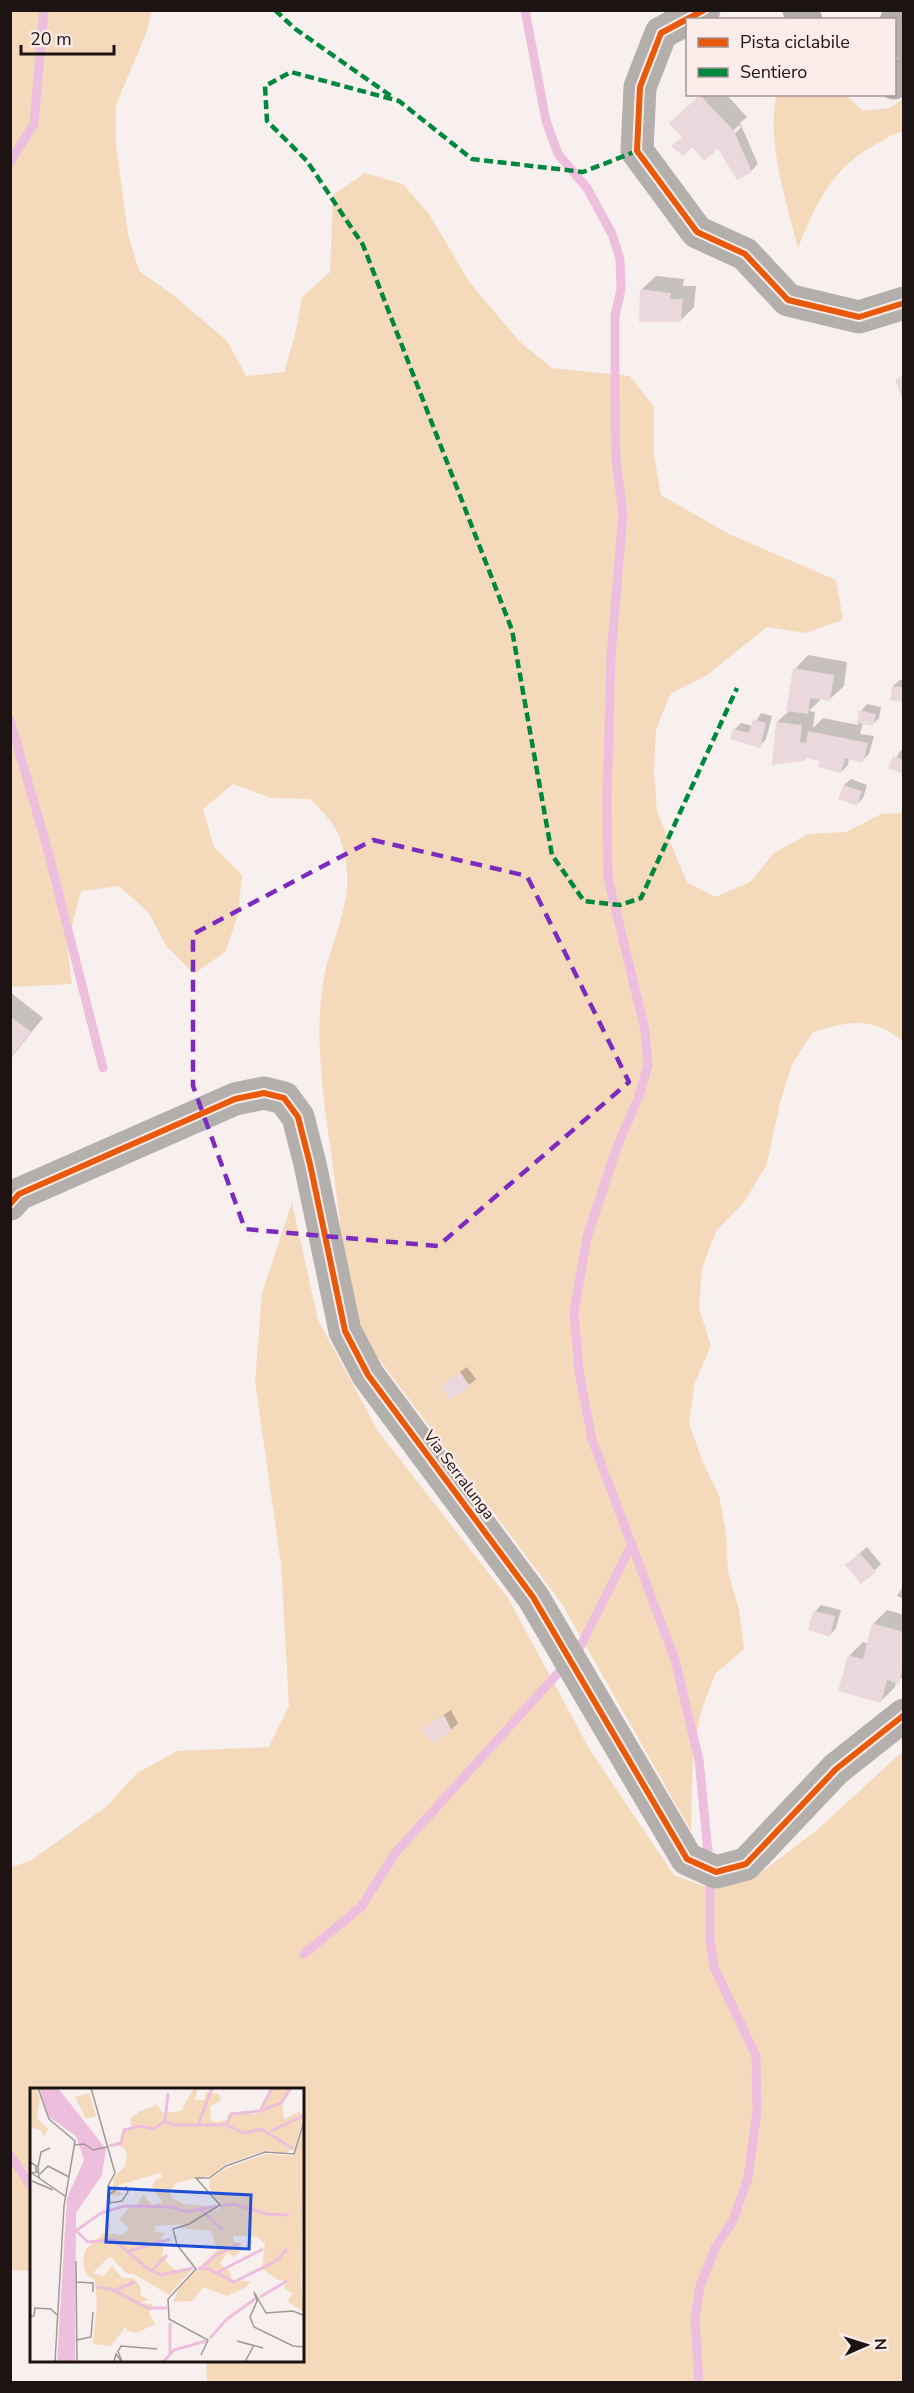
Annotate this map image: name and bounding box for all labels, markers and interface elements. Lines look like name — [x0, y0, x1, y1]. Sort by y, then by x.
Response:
scale bar — [21, 18, 114, 56]
legend — [686, 18, 896, 96]
text: 20 m — [30, 27, 72, 51]
text: Pista ciclabile — [740, 30, 850, 54]
text: Sentiero — [740, 60, 807, 84]
street label: Via Serralunga — [418, 1425, 500, 1524]
inset map — [30, 2088, 304, 2363]
north arrow — [836, 2315, 896, 2375]
text: N — [869, 2338, 891, 2351]

